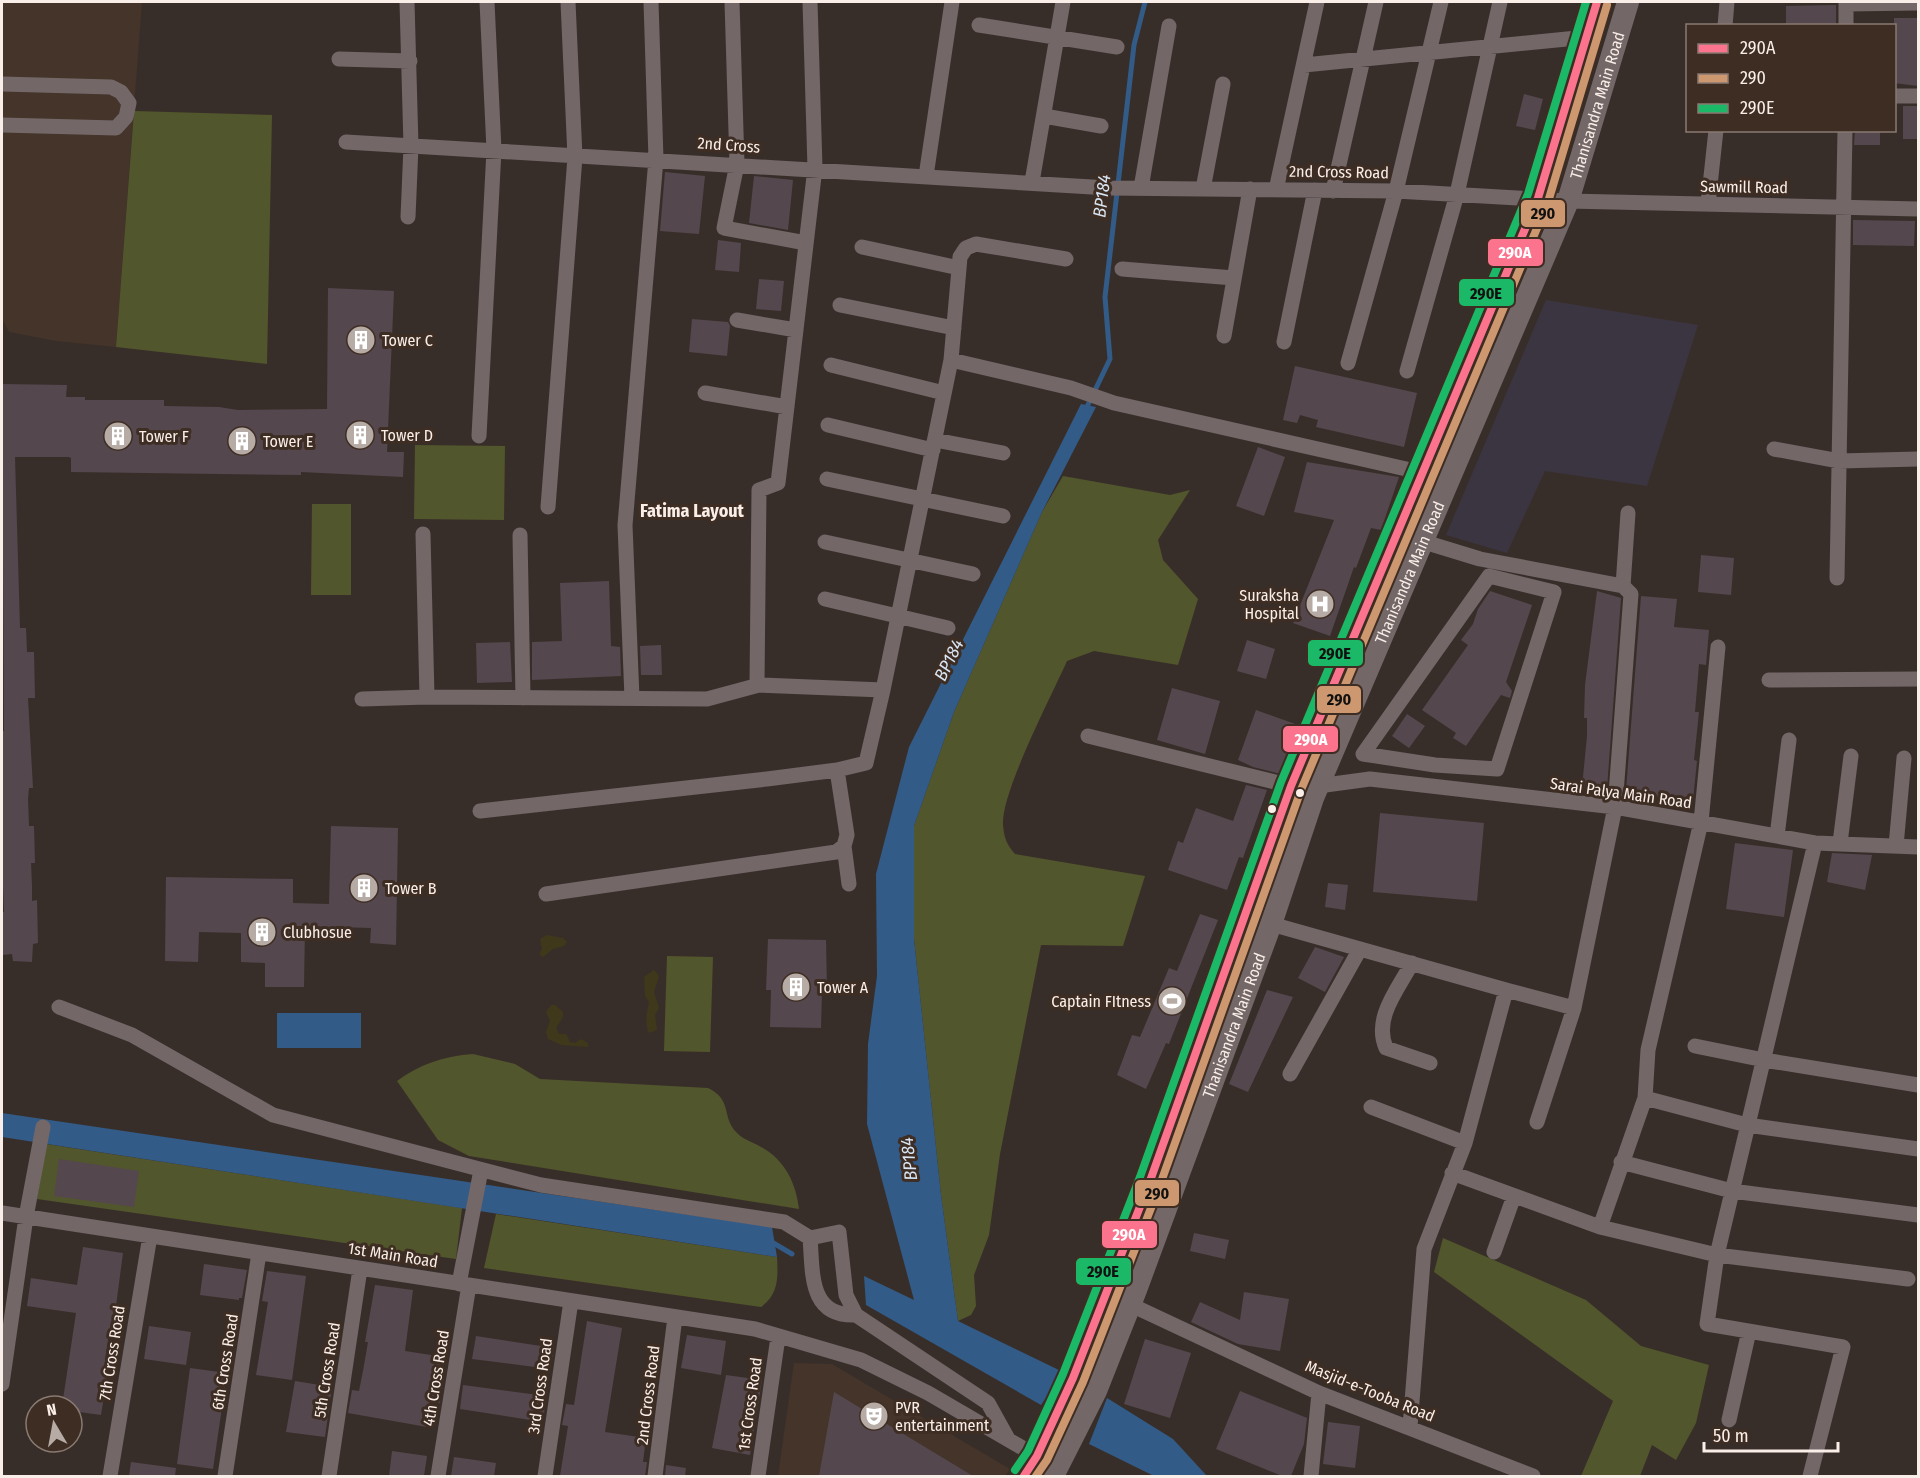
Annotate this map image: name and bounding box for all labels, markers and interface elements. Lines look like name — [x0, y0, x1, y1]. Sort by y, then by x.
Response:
legend — [1686, 24, 1896, 132]
street label: Thanisandra Main Road — [1566, 29, 1628, 181]
text: 290A — [1740, 37, 1776, 59]
text: 290 — [1740, 67, 1766, 89]
text: 290E — [1740, 97, 1774, 119]
street label: 2nd Cross — [697, 133, 761, 157]
street label: 2nd Cross Road — [1289, 162, 1389, 182]
water label: BP184 — [1088, 173, 1116, 219]
street label: Sawmill Road — [1700, 177, 1788, 197]
line badge: 290 — [1520, 199, 1566, 228]
text: 290 — [1530, 204, 1555, 223]
line badge: 290A — [1487, 238, 1544, 267]
text: 290A — [1497, 243, 1532, 262]
line badge: 290E — [1458, 278, 1515, 307]
text: 290E — [1469, 284, 1502, 303]
building icon: Tower C — [345, 324, 377, 356]
place label: Tower C — [382, 331, 433, 350]
building icon: Tower D — [344, 419, 376, 451]
building icon: Tower F — [102, 420, 134, 452]
building icon: Tower E — [226, 425, 258, 457]
place label: Tower D — [381, 426, 433, 445]
place label: Tower F — [139, 427, 189, 446]
place label: Tower E — [263, 432, 313, 451]
street label: Thanisandra Main Road — [1370, 498, 1448, 647]
district label: Fatima Layout — [640, 500, 745, 522]
place label: Suraksha Hospital — [1239, 586, 1299, 623]
hospital icon: Suraksha Hospital — [1304, 588, 1336, 620]
water label: BP184 — [930, 635, 969, 684]
line badge: 290E — [1307, 639, 1364, 667]
text: 290E — [1318, 644, 1351, 663]
line badge: 290 — [1316, 685, 1362, 714]
text: 290 — [1326, 690, 1351, 709]
line badge: 290A — [1282, 725, 1339, 753]
text: 290A — [1293, 730, 1328, 749]
street label: Sarai Palya Main Road — [1549, 774, 1693, 812]
unlabelled marker — [1294, 787, 1306, 799]
unlabelled marker — [1266, 803, 1278, 815]
building icon: Tower B — [348, 872, 380, 904]
place label: Tower B — [385, 879, 437, 898]
building icon: Clubhosue — [246, 916, 278, 948]
place label: Clubhosue — [283, 923, 352, 942]
street label: Thanisandra Main Road — [1198, 950, 1269, 1100]
building icon: Tower A — [780, 971, 812, 1003]
place label: Tower A — [817, 978, 869, 997]
sports icon: Captain FItness — [1156, 985, 1188, 1017]
place label: Captain FItness — [1051, 992, 1151, 1011]
water label: BP184 — [896, 1136, 922, 1182]
line badge: 290 — [1134, 1179, 1180, 1207]
text: 290 — [1144, 1184, 1169, 1203]
line badge: 290A — [1101, 1220, 1158, 1249]
text: 290A — [1111, 1225, 1146, 1244]
street label: 1st Main Road — [347, 1239, 439, 1271]
line badge: 290E — [1075, 1257, 1132, 1286]
text: 290E — [1086, 1262, 1119, 1281]
street label: 7th Cross Road — [95, 1304, 129, 1402]
street label: 6th Cross Road — [208, 1312, 242, 1412]
street label: 5th Cross Road — [310, 1321, 344, 1419]
street label: 4th Cross Road — [419, 1329, 453, 1427]
street label: 3rd Cross Road — [524, 1337, 556, 1435]
street label: 2nd Cross Road — [632, 1344, 664, 1446]
street label: 1st Cross Road — [734, 1356, 766, 1452]
street label: Masjid-e-Tooba Road — [1302, 1356, 1438, 1426]
north arrow — [24, 1394, 84, 1454]
place label: PVR entertainment — [895, 1398, 990, 1435]
text: N — [45, 1400, 58, 1420]
theatre icon: PVR entertainment — [858, 1400, 890, 1432]
scale bar — [1704, 1415, 1838, 1453]
text: 50 m — [1713, 1425, 1749, 1447]

